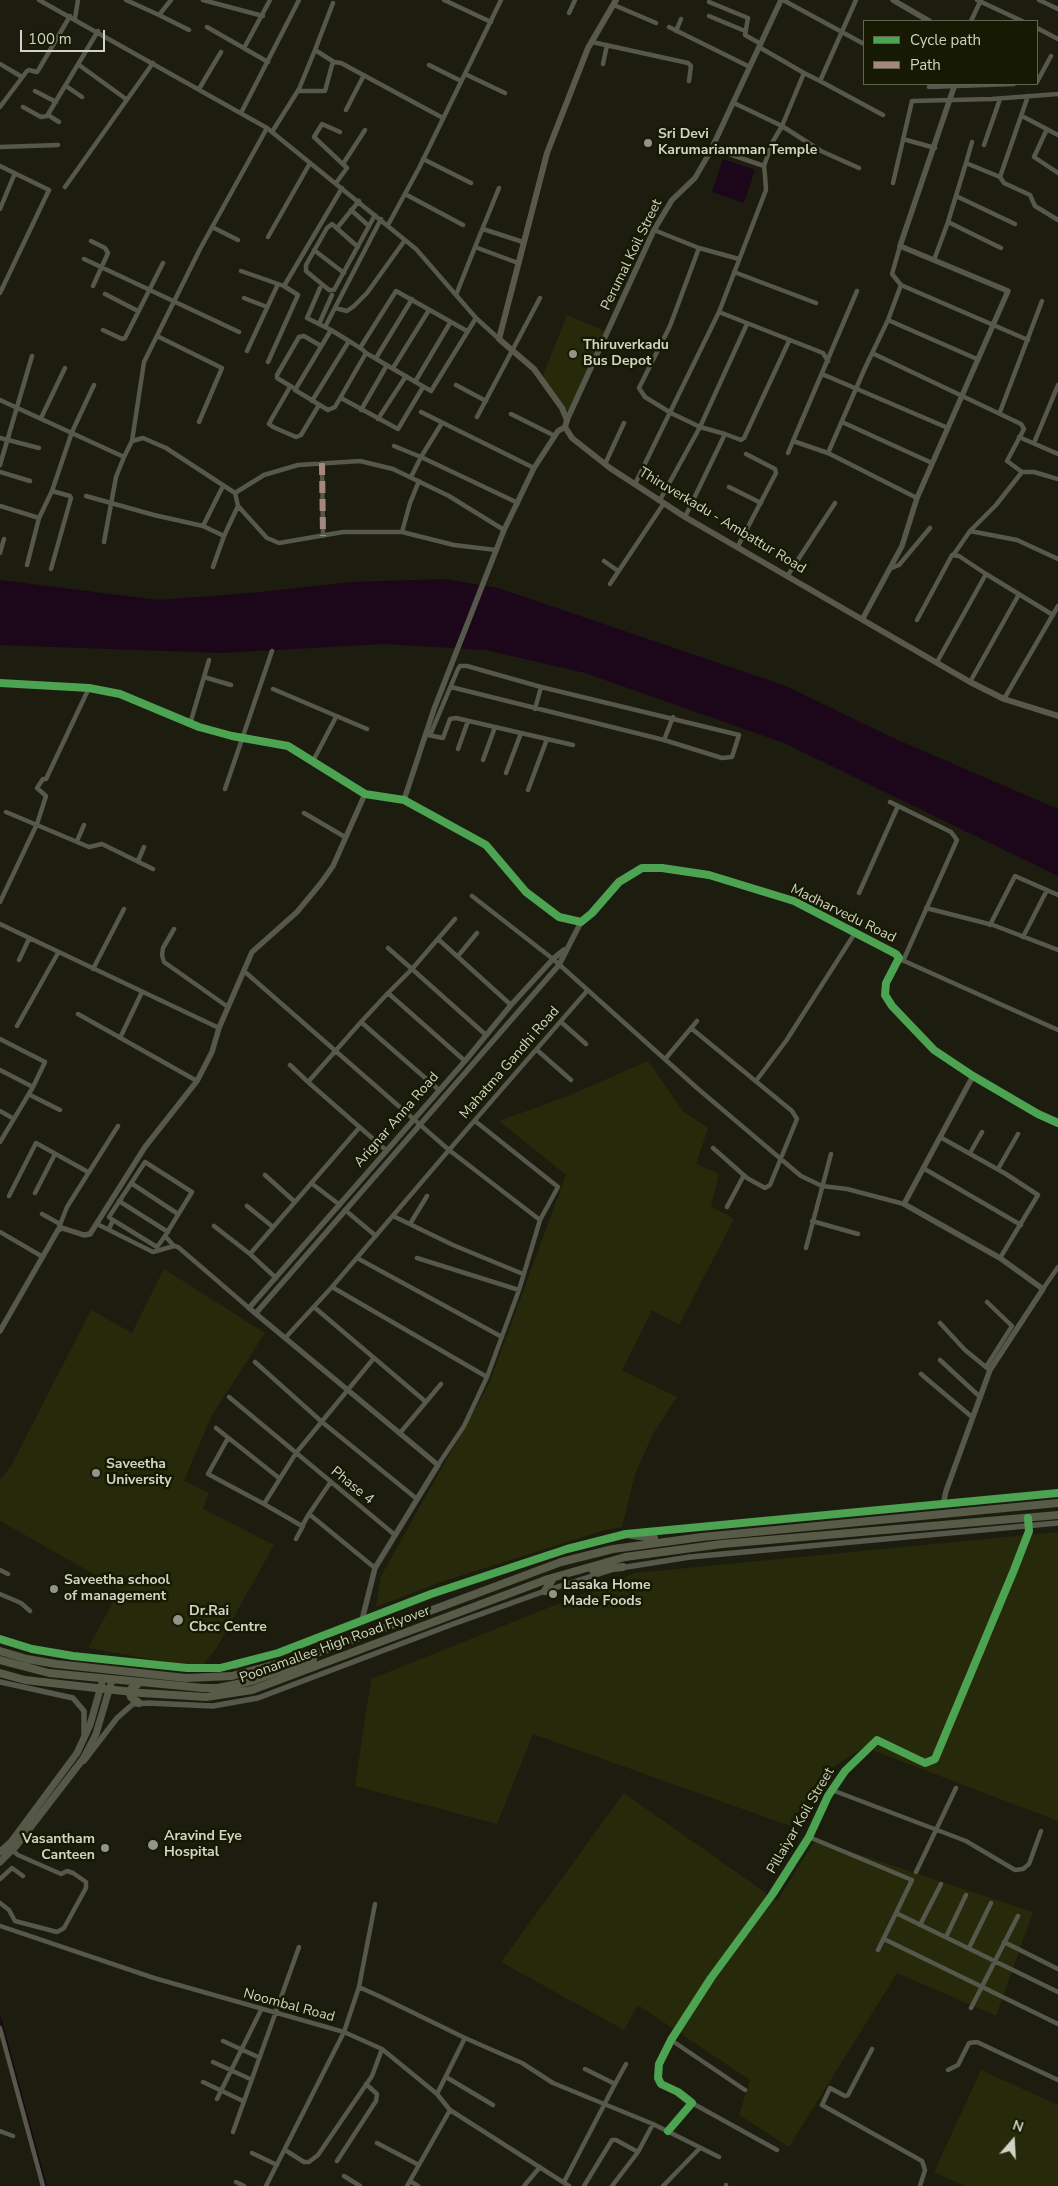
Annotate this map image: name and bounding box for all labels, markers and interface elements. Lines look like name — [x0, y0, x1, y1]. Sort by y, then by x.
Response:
scale bar — [22, 20, 108, 52]
legend — [863, 20, 1038, 85]
text: 100 m — [28, 29, 72, 49]
text: Cycle path — [910, 30, 981, 50]
text: Path — [910, 55, 941, 75]
place label: Sri Devi Karumariamman Temple — [658, 127, 817, 160]
marker: Sri Devi Karumariamman Temple — [642, 137, 654, 149]
street label: Perumal Koil Street — [598, 197, 666, 313]
place label: Thiruverkadu Bus Depot — [583, 338, 669, 371]
marker: Thiruverkadu Bus Depot — [567, 348, 579, 360]
street label: Thiruverkadu - Ambattur Road — [635, 464, 809, 578]
street label: Madharvedu Road — [788, 881, 898, 947]
street label: Mahatma Gandhi Road — [457, 1003, 563, 1123]
street label: Arignar Anna Road — [351, 1069, 443, 1171]
place label: Saveetha University — [106, 1457, 172, 1490]
street label: Phase 4 — [327, 1464, 377, 1508]
marker: Saveetha University — [90, 1467, 102, 1479]
place label: Saveetha school of management — [64, 1573, 170, 1605]
place label: Lasaka Home Made Foods — [563, 1578, 651, 1610]
marker: Saveetha school of management — [48, 1583, 60, 1595]
marker: Lasaka Home Made Foods — [547, 1588, 559, 1600]
street label: Poonamallee High Road Flyover — [237, 1603, 433, 1687]
place label: Dr.Rai Cbcc Centre — [189, 1604, 267, 1636]
marker: Dr.Rai Cbcc Centre — [171, 1613, 185, 1627]
street label: Pillaiyar Koil Street — [764, 1765, 838, 1877]
place label: Aravind Eye Hospital — [164, 1829, 242, 1861]
place label: Vasantham Canteen — [22, 1832, 95, 1864]
marker: Aravind Eye Hospital — [146, 1838, 160, 1852]
marker: Vasantham Canteen — [99, 1842, 111, 1854]
street label: Noombal Road — [242, 1986, 336, 2026]
north arrow — [988, 2116, 1038, 2166]
text: N — [1010, 2116, 1026, 2137]

